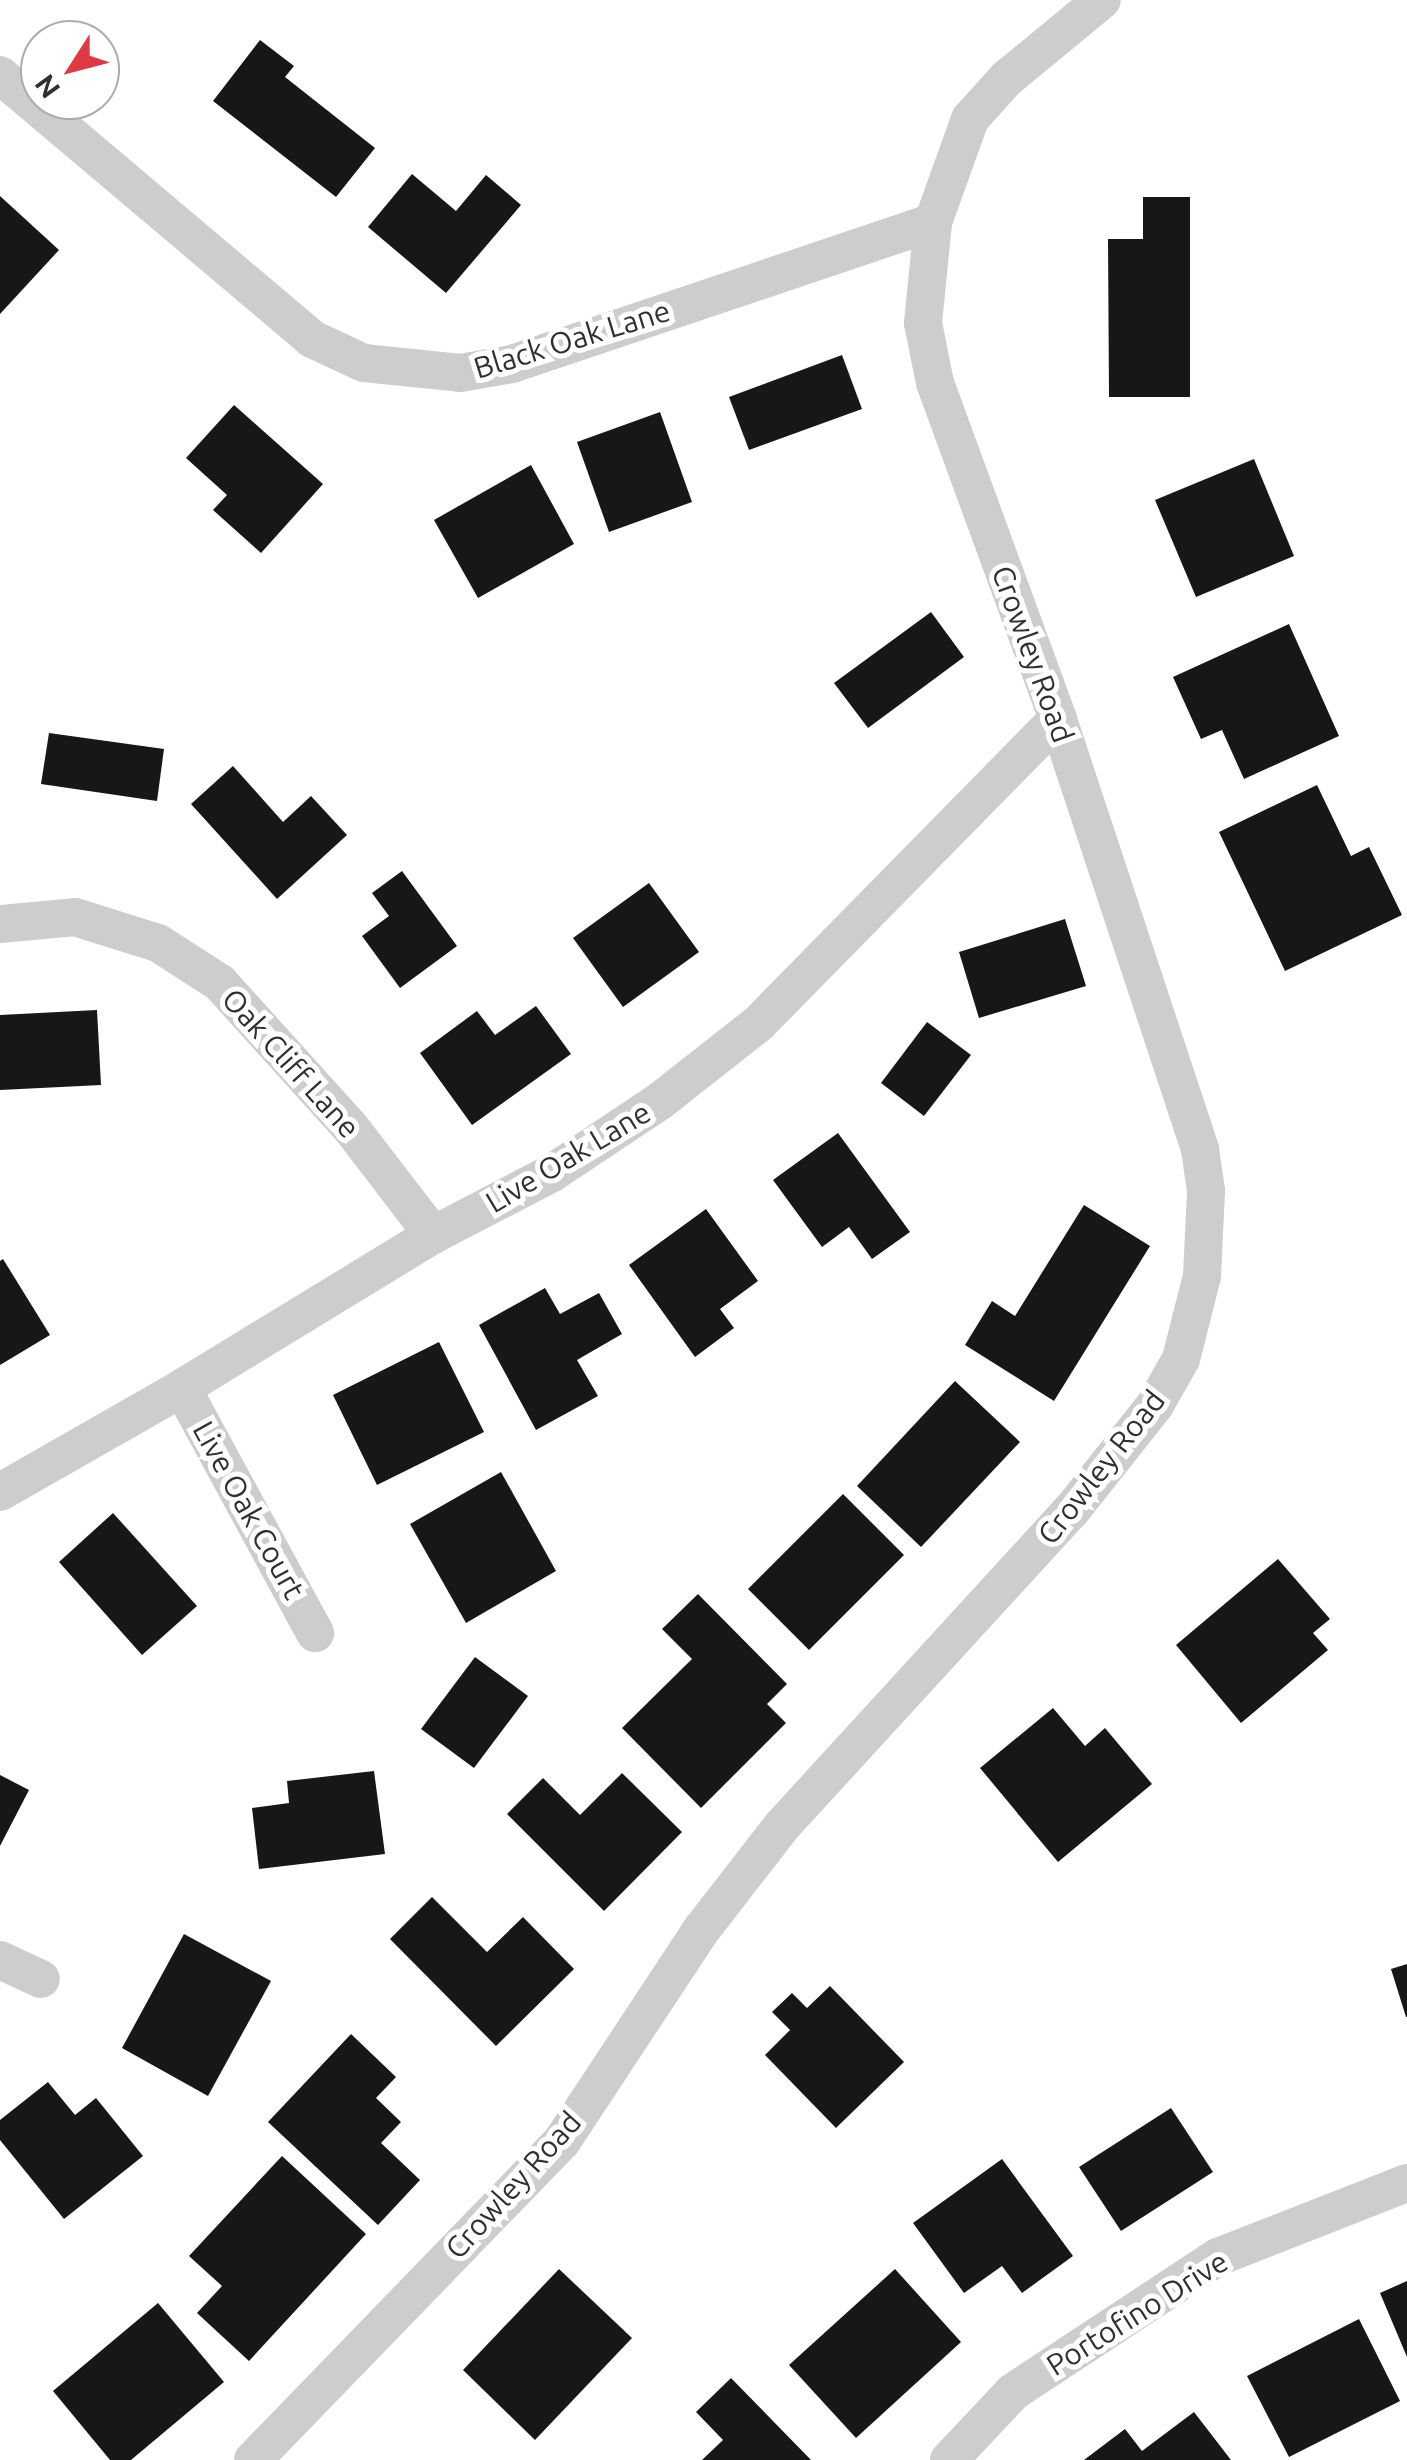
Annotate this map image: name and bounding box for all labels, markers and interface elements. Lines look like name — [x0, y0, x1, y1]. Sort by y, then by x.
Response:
north arrow — [20, 20, 120, 120]
text: N — [28, 69, 66, 104]
street label: Black Oak Lane — [469, 292, 675, 386]
street label: Crowley Road — [984, 561, 1082, 747]
street label: Oak Cliff Lane — [215, 981, 367, 1145]
street label: Live Oak Lane — [479, 1094, 657, 1220]
street label: Crowley Road — [1030, 1383, 1172, 1551]
street label: Live Oak Court — [185, 1415, 313, 1605]
street label: Crowley Road — [438, 2104, 588, 2266]
street label: Portofino Drive — [1040, 2243, 1234, 2383]

